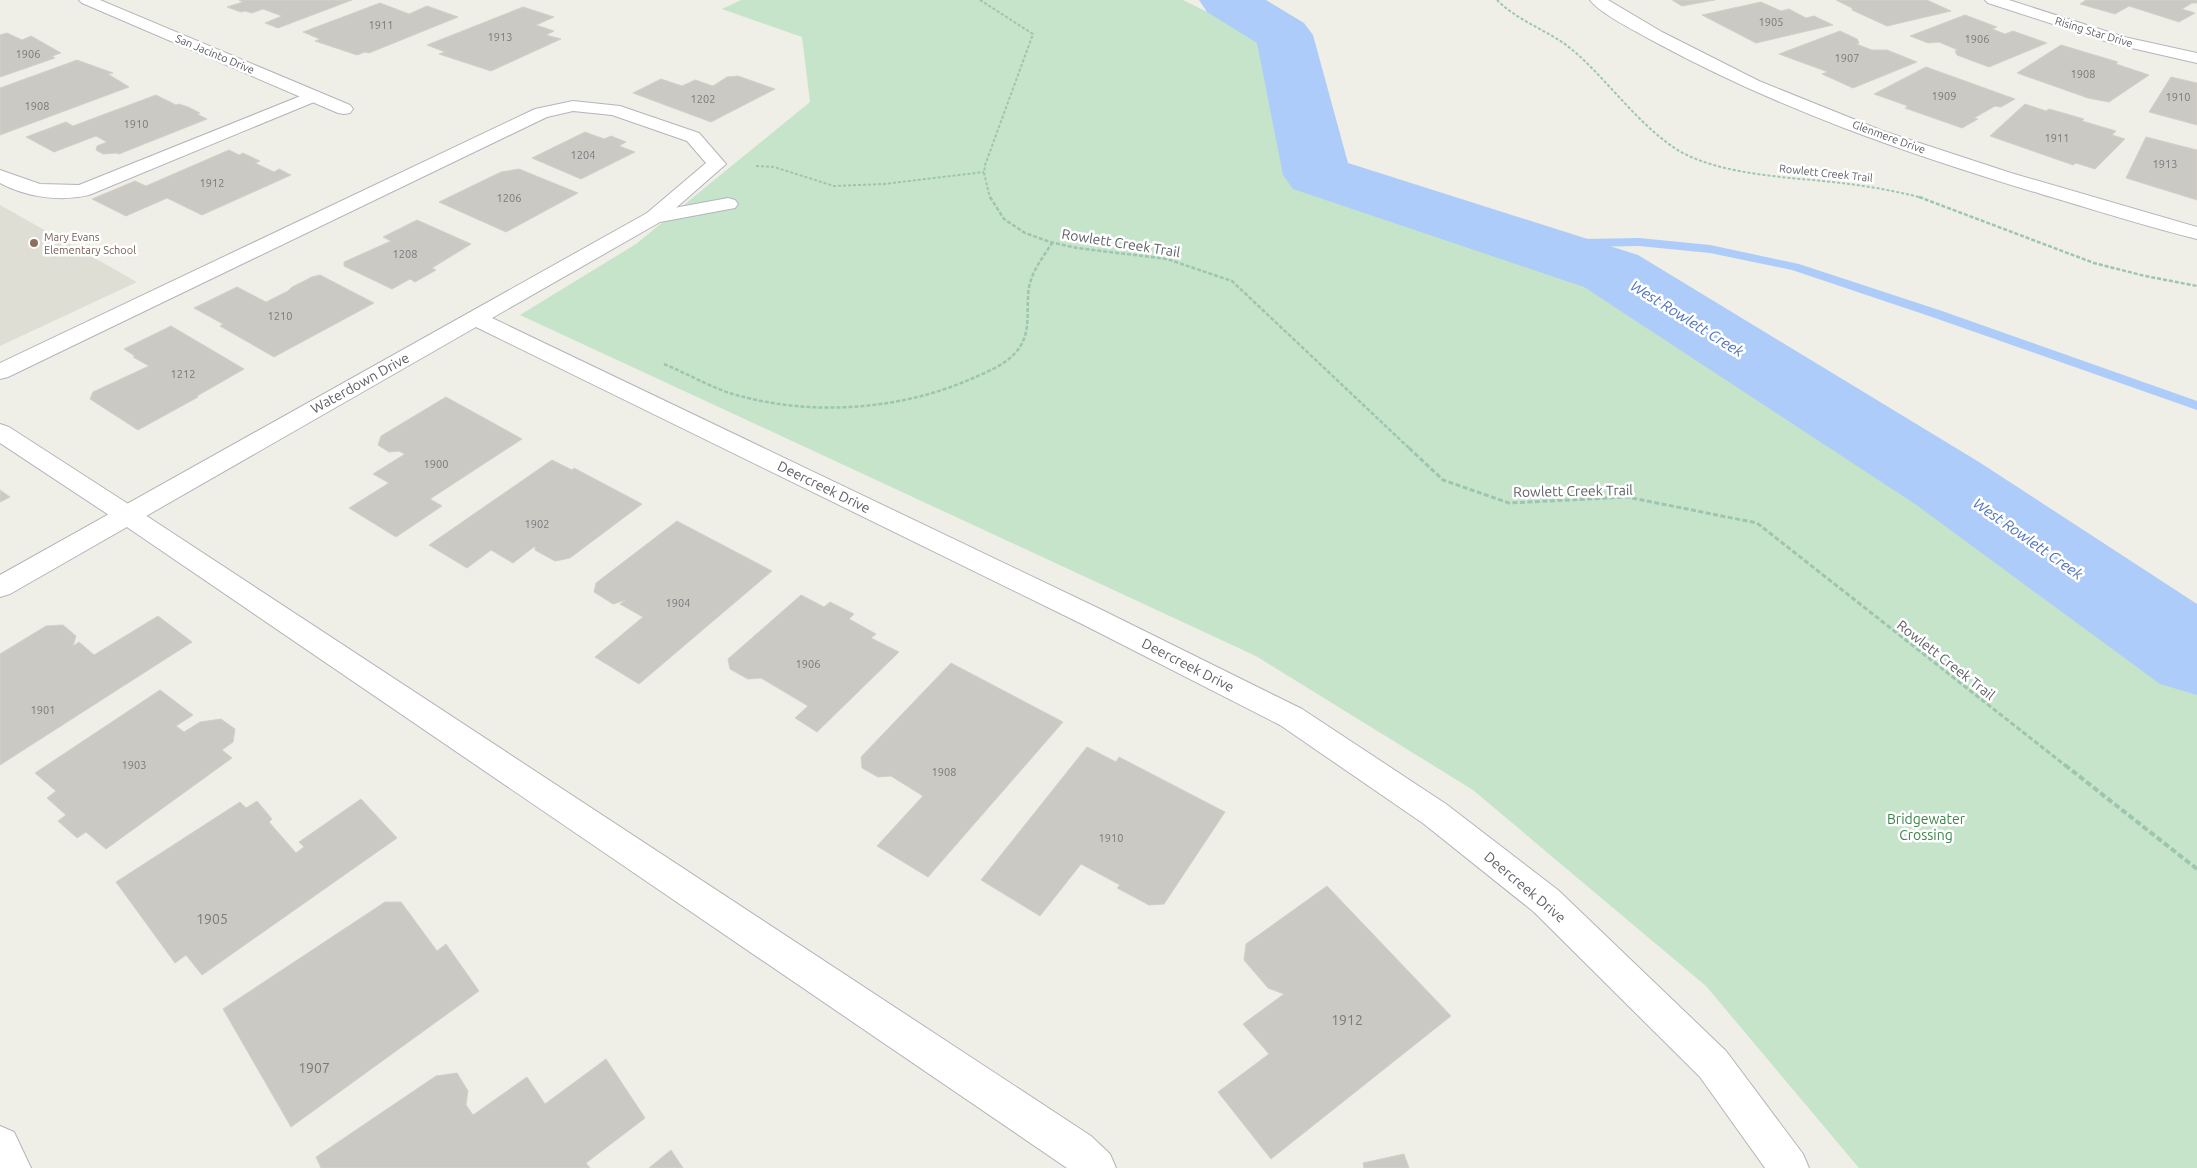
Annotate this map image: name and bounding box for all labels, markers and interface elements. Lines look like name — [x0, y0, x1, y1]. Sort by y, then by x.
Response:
street label: Rising Star Drive — [2054, 14, 2134, 50]
house number: 1905 — [1759, 16, 1783, 28]
house number: 1911 — [369, 19, 393, 31]
house number: 1913 — [488, 31, 512, 43]
street label: San Jacinto Drive — [174, 32, 256, 76]
house number: 1906 — [1965, 33, 1989, 45]
house number: 1906 — [16, 48, 40, 60]
house number: 1907 — [1835, 52, 1859, 64]
house number: 1908 — [2071, 68, 2095, 80]
house number: 1909 — [1932, 90, 1956, 102]
house number: 1910 — [2166, 91, 2190, 103]
house number: 1202 — [691, 93, 715, 105]
house number: 1908 — [25, 100, 49, 112]
house number: 1910 — [124, 118, 148, 130]
street label: Glenmere Drive — [1851, 118, 1927, 156]
house number: 1911 — [2045, 132, 2069, 144]
house number: 1204 — [571, 149, 595, 161]
house number: 1913 — [2153, 158, 2177, 170]
street label: Rowlett Creek Trail — [1779, 162, 1874, 184]
house number: 1912 — [200, 177, 224, 189]
house number: 1206 — [497, 192, 521, 204]
street label: Rowlett Creek Trail — [1061, 226, 1182, 260]
place label: Mary Evans Elementary School — [44, 231, 136, 256]
marker: Mary Evans Elementary School — [28, 237, 40, 249]
house number: 1208 — [393, 248, 417, 260]
water label: West Rowlett Creek — [1628, 277, 1747, 360]
house number: 1210 — [268, 310, 292, 322]
street label: Waterdown Drive — [308, 349, 412, 417]
house number: 1212 — [171, 368, 195, 380]
house number: 1900 — [424, 458, 448, 470]
street label: Deercreek Drive — [775, 458, 873, 516]
street label: Rowlett Creek Trail — [1513, 482, 1633, 500]
water label: West Rowlett Creek — [1970, 494, 2087, 583]
house number: 1902 — [525, 518, 549, 530]
house number: 1904 — [666, 597, 690, 609]
street label: Rowlett Creek Trail — [1894, 617, 1998, 703]
street label: Deercreek Drive — [1139, 635, 1237, 695]
house number: 1906 — [796, 658, 820, 670]
house number: 1901 — [31, 704, 55, 716]
house number: 1903 — [122, 759, 146, 771]
house number: 1908 — [932, 766, 956, 778]
park label: Bridgewater Crossing — [1887, 811, 1966, 843]
house number: 1910 — [1099, 832, 1123, 844]
street label: Deercreek Drive — [1481, 848, 1569, 926]
house number: 1905 — [196, 911, 228, 927]
house number: 1912 — [1331, 1012, 1363, 1028]
house number: 1907 — [298, 1060, 330, 1076]

